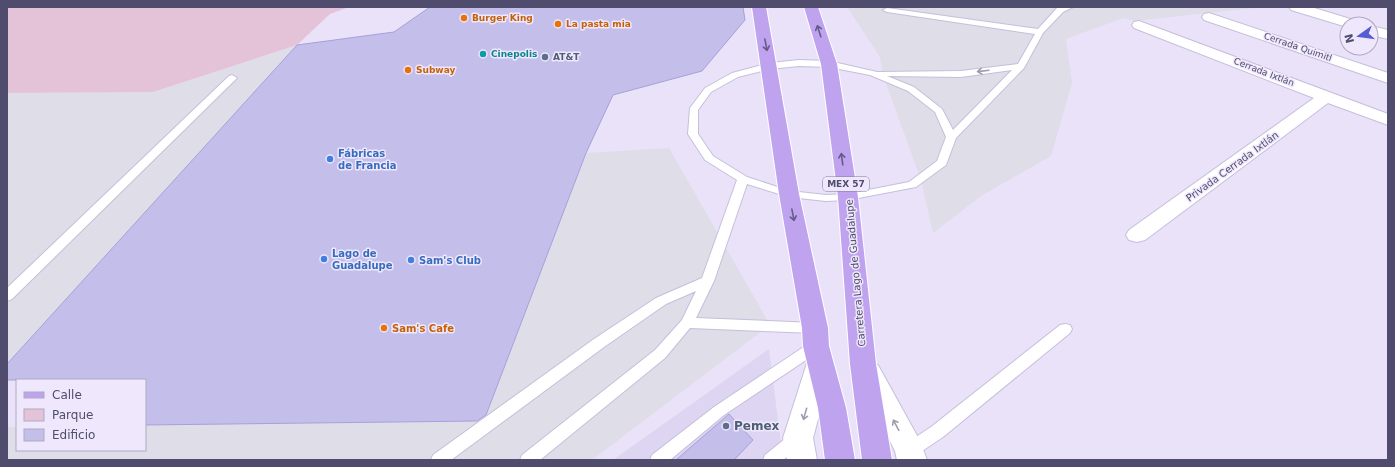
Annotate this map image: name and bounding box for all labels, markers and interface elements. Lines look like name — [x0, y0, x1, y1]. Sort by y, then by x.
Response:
marker: Burger King — [459, 13, 469, 23]
place label: Burger King — [472, 13, 533, 23]
north arrow — [1339, 16, 1379, 56]
marker: La pasta mia — [553, 19, 563, 29]
place label: La pasta mia — [566, 19, 631, 29]
one-way arrow — [815, 25, 822, 38]
street label: Cerrada Quimitl — [1263, 31, 1333, 63]
text: N — [1342, 32, 1357, 44]
one-way arrow — [762, 39, 770, 52]
marker: Cinepolis — [478, 49, 488, 59]
place label: Cinepolis — [491, 49, 537, 59]
marker: AT&T — [540, 52, 550, 62]
place label: AT&T — [553, 52, 580, 62]
street label: Cerrada Ixtlán — [1232, 56, 1296, 88]
marker: Subway — [403, 65, 413, 75]
place label: Subway — [416, 65, 455, 75]
one-way arrow — [977, 67, 990, 75]
street label: Privada Cerrada Ixtlán — [1184, 129, 1281, 204]
place label: Fábricas de Francia — [338, 148, 397, 171]
one-way arrow — [838, 152, 846, 165]
marker: Fábricas de Francia — [325, 154, 335, 164]
road number: MEX 57 — [823, 177, 869, 191]
street label: Carretera Lago de Guadalupe — [844, 199, 867, 347]
one-way arrow — [790, 208, 798, 221]
place label: Lago de Guadalupe — [332, 248, 393, 271]
marker: Lago de Guadalupe — [319, 254, 329, 264]
marker: Sam's Club — [406, 255, 416, 265]
place label: Sam's Club — [419, 255, 481, 266]
marker: Sam's Cafe — [379, 323, 389, 333]
place label: Sam's Cafe — [392, 323, 454, 334]
legend — [16, 379, 146, 451]
text: Calle — [52, 388, 82, 402]
one-way arrow — [801, 407, 808, 420]
text: Parque — [52, 408, 93, 422]
place label: Pemex — [734, 419, 780, 433]
one-way arrow — [892, 419, 899, 431]
marker: Pemex — [721, 421, 731, 431]
text: Edificio — [52, 428, 95, 442]

